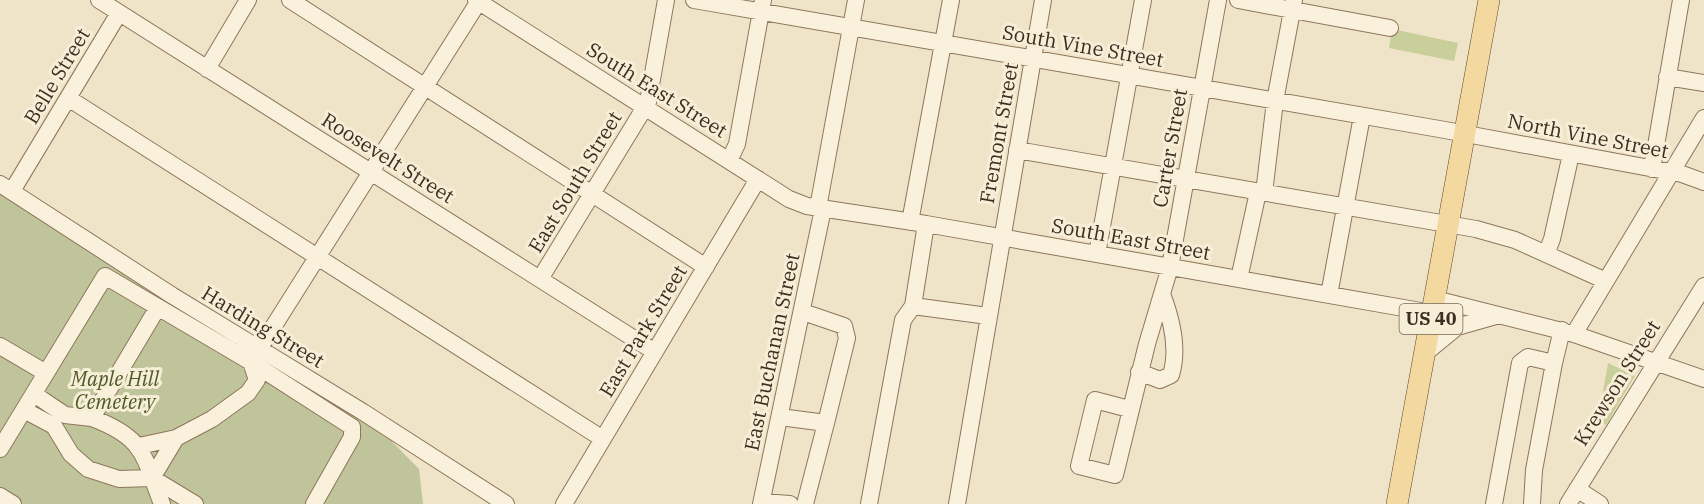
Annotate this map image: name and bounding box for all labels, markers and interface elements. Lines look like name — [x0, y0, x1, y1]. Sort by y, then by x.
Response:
street label: South Vine Street — [1000, 18, 1166, 73]
street label: Belle Street — [17, 23, 96, 129]
street label: South East Street — [582, 36, 733, 144]
street label: Fremont Street — [973, 60, 1024, 205]
street label: Carter Street — [1146, 86, 1193, 209]
street label: Roosevelt Street — [317, 106, 460, 209]
street label: East South Street — [522, 106, 628, 258]
street label: North Vine Street — [1505, 107, 1671, 164]
street label: South East Street — [1050, 211, 1213, 266]
street label: East Buchanan Street — [737, 250, 806, 453]
street label: East Park Street — [592, 260, 693, 402]
street label: Harding Street — [197, 279, 330, 374]
road number: US 40 — [1400, 304, 1462, 334]
street label: Krewson Street — [1567, 315, 1666, 451]
park label: Maple Hill Cemetery — [70, 365, 159, 415]

